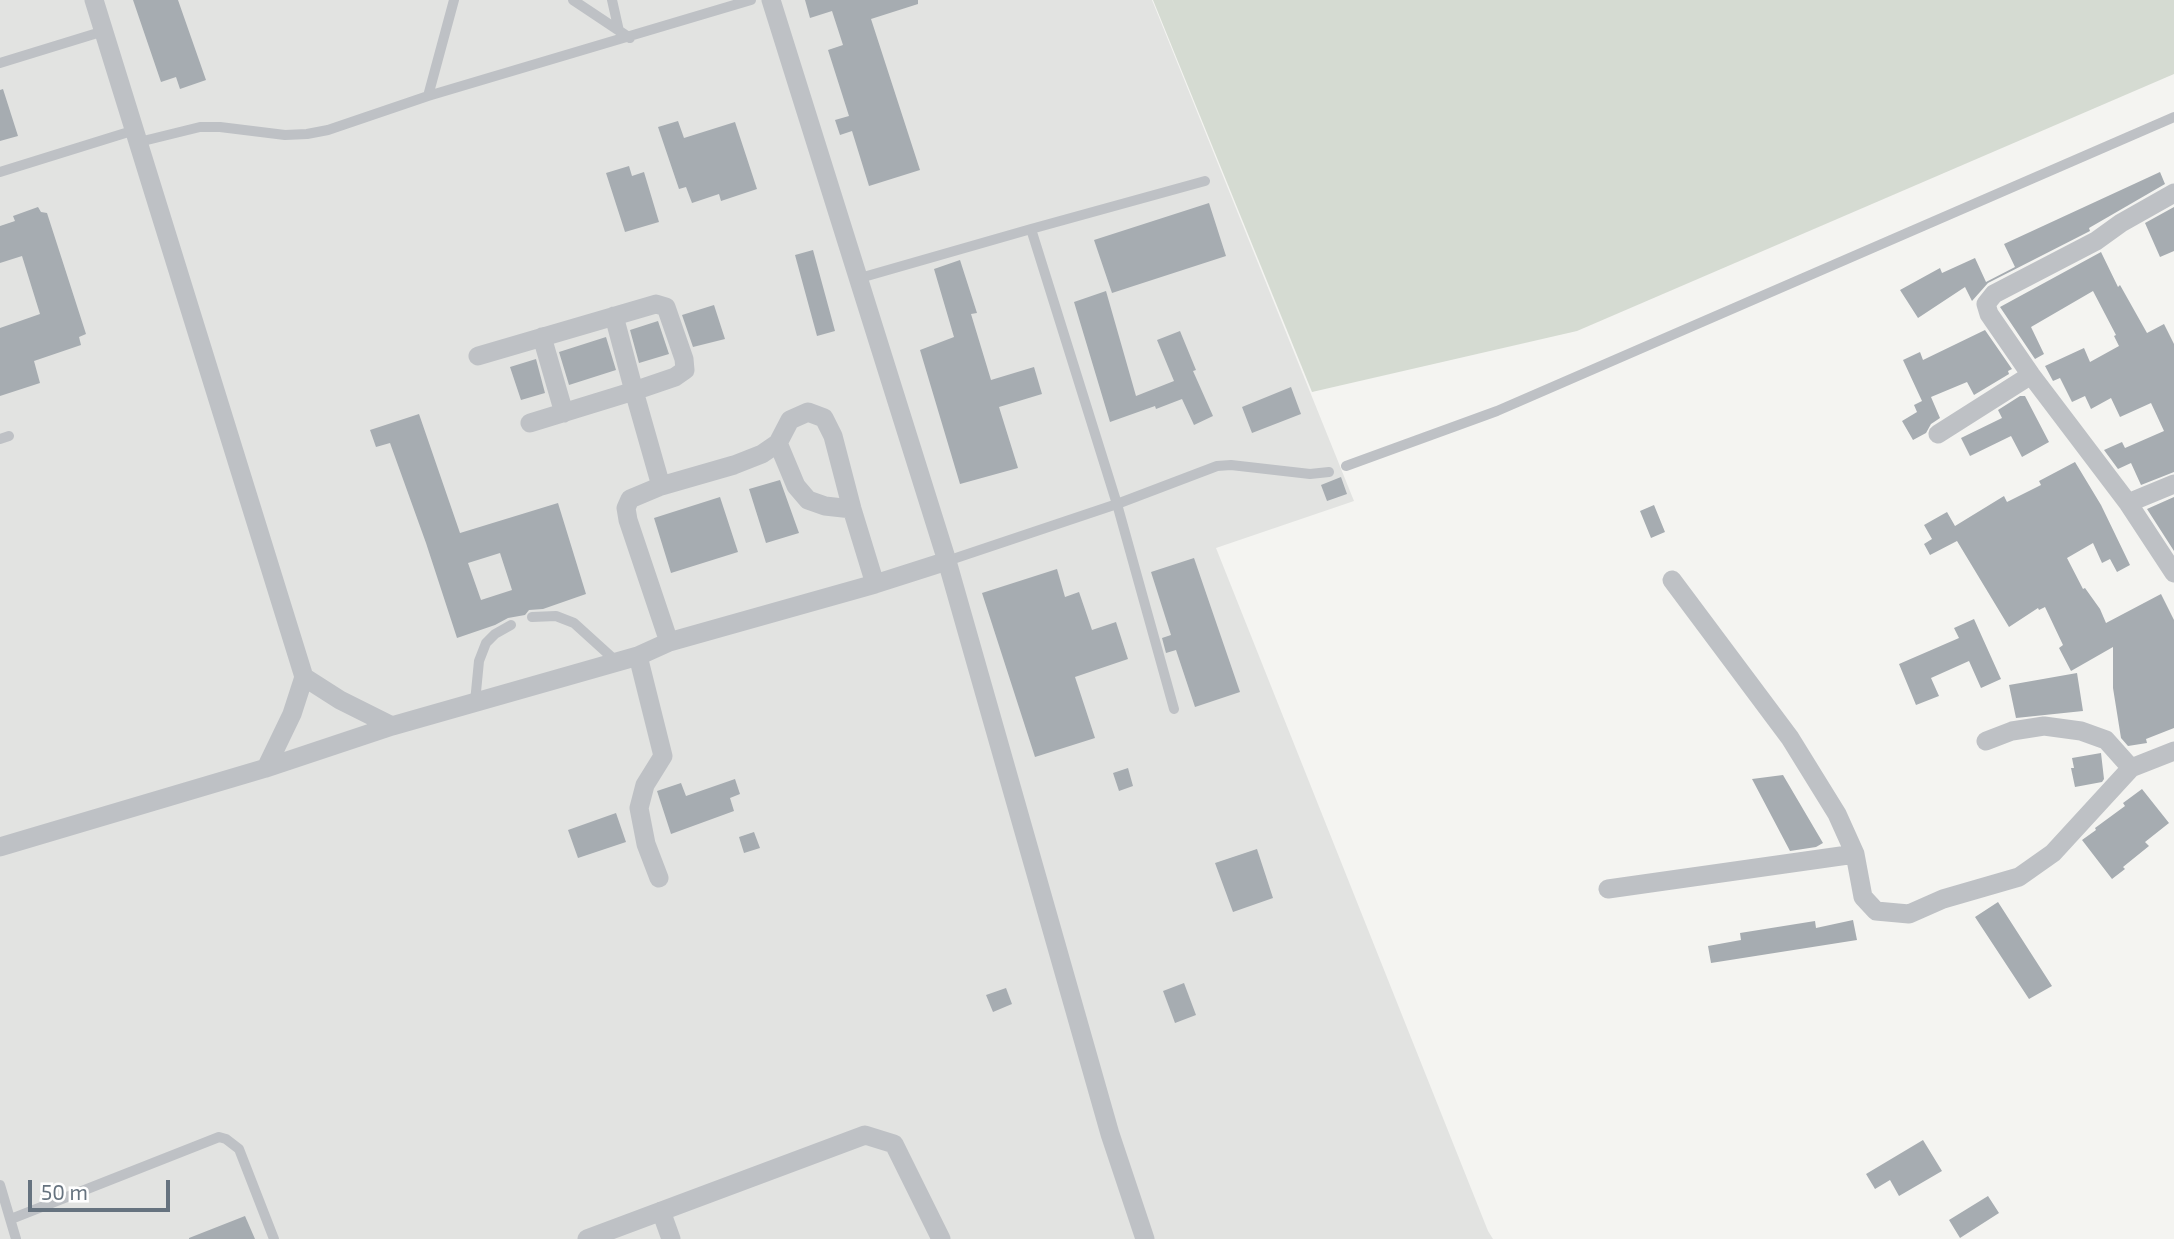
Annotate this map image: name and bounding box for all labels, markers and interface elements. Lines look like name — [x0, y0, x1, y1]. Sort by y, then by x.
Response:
scale bar — [32, 1166, 173, 1210]
text: 50 m — [41, 1179, 88, 1204]

